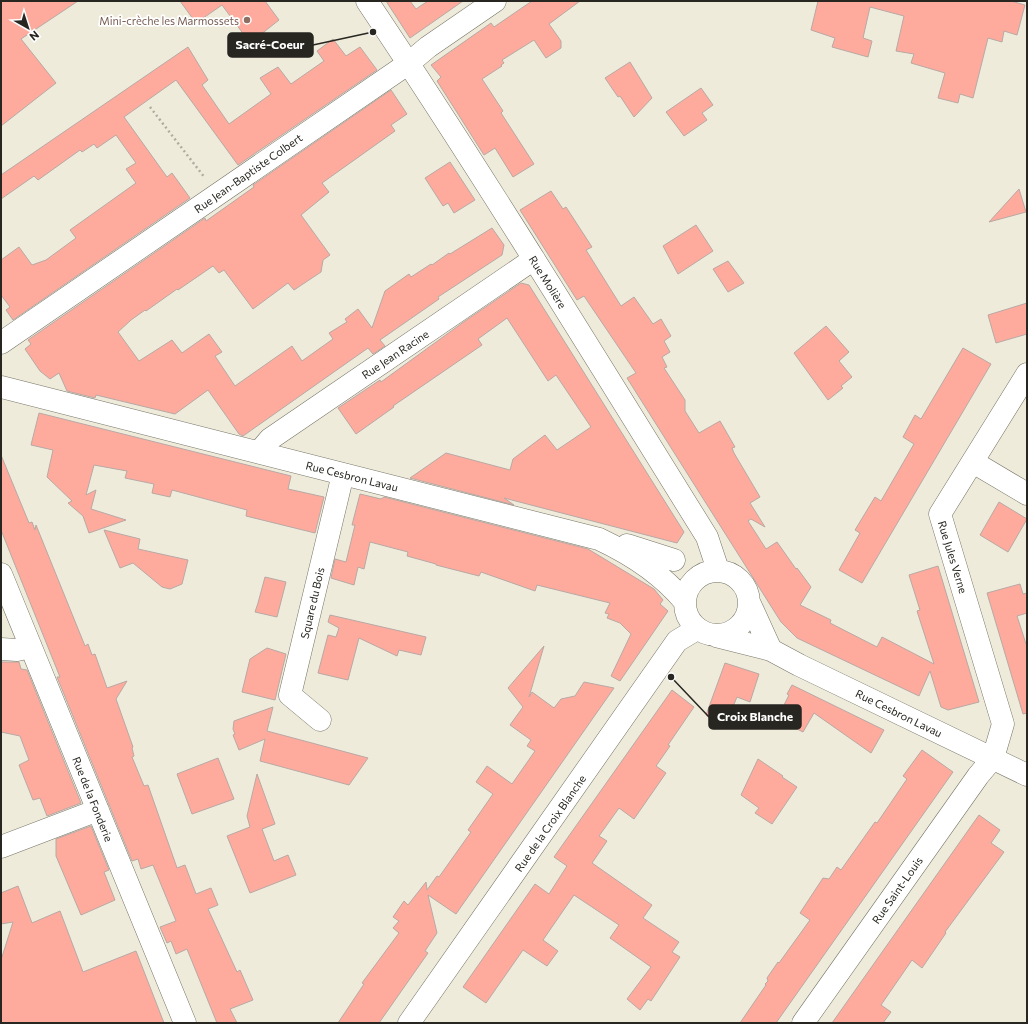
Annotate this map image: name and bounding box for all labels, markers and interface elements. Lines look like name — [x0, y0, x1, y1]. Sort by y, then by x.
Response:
north arrow — [8, 8, 48, 48]
place label: Mini-crèche les Marmossets — [99, 14, 239, 27]
marker: Mini-crèche les Marmossets — [242, 15, 252, 25]
text: N — [27, 29, 42, 44]
callout: Sacré-Coeur — [228, 33, 313, 57]
text: Sacré-Coeur — [235, 37, 305, 51]
street label: Rue Jean-Baptiste Colbert — [191, 130, 306, 216]
street label: Rue Molière — [527, 253, 569, 311]
street label: Rue Jean Racine — [359, 327, 432, 382]
street label: Rue Cesbron Lavau — [304, 458, 400, 494]
street label: Rue Jules Verne — [935, 519, 970, 595]
street label: Square du Bois — [297, 566, 327, 640]
street label: Rue Cesbron Lavau — [854, 686, 944, 740]
callout: Croix Blanche — [709, 705, 801, 729]
text: Croix Blanche — [717, 709, 793, 723]
street label: Rue de la Fonderie — [70, 755, 116, 844]
street label: Rue de la Croix Blanche — [512, 772, 588, 874]
street label: Rue Saint-Louis — [869, 854, 925, 926]

